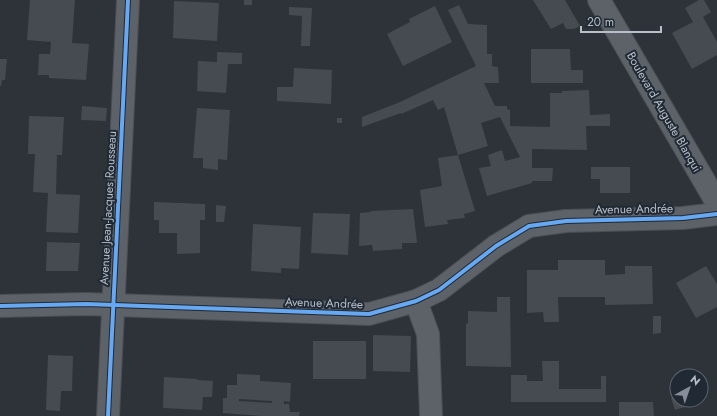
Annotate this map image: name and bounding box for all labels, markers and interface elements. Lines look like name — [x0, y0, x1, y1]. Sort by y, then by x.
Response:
scale bar — [581, 8, 661, 34]
text: 20 m — [587, 13, 614, 31]
street label: Boulevard Auguste Blanqui — [622, 48, 706, 176]
street label: Avenue Jean-Jacques Rousseau — [95, 130, 121, 286]
street label: Avenue Andrée — [595, 199, 673, 219]
street label: Avenue Andrée — [285, 293, 363, 313]
north arrow — [669, 368, 709, 408]
text: N — [687, 371, 704, 389]

